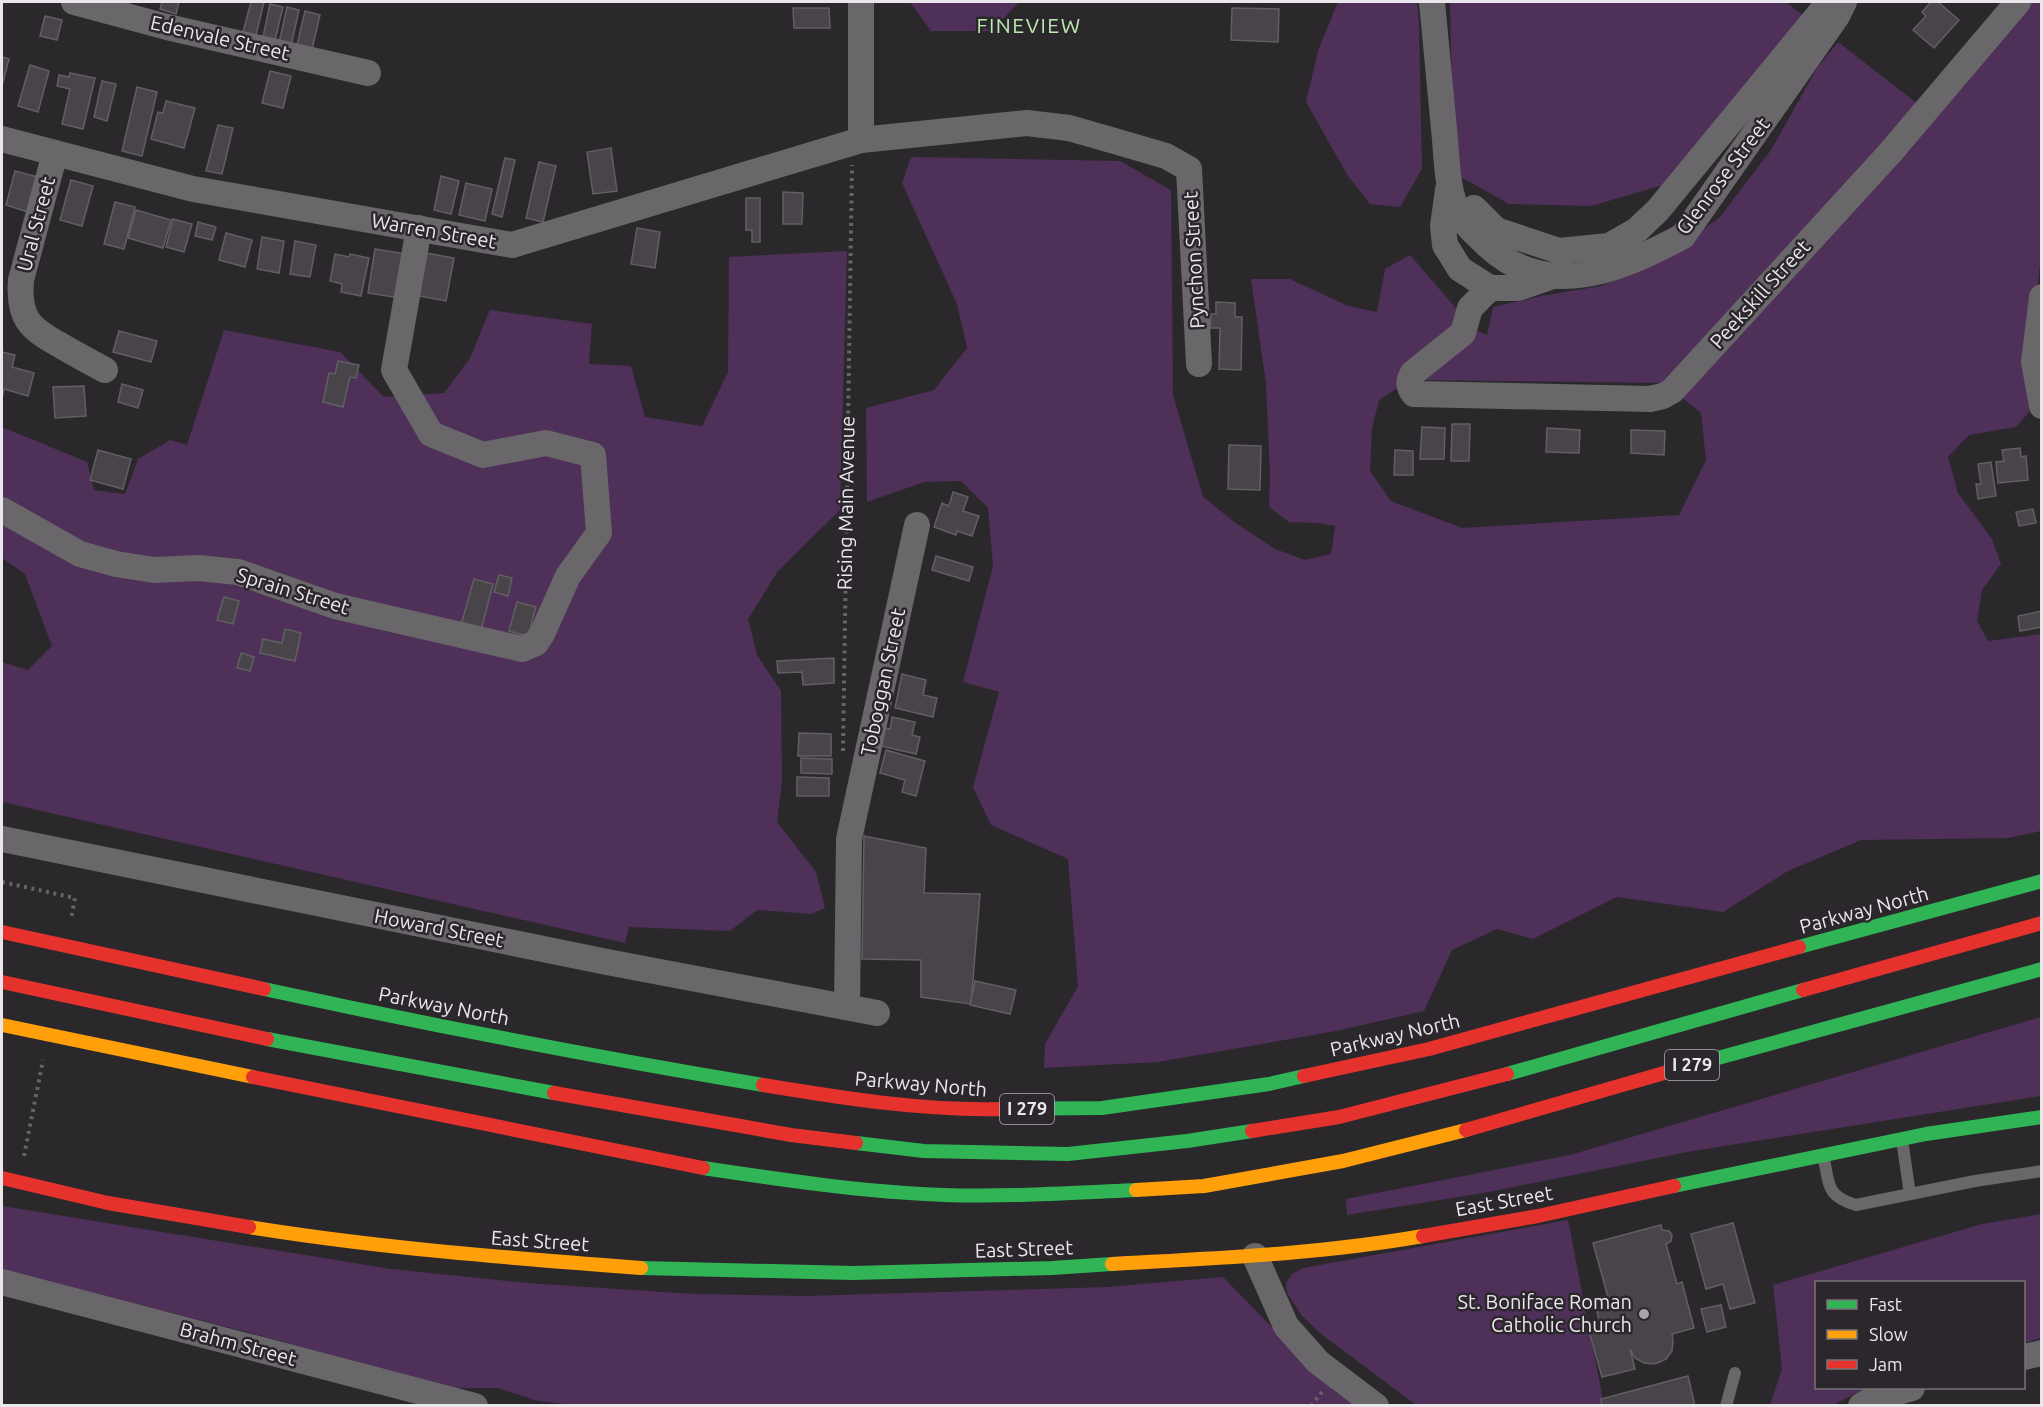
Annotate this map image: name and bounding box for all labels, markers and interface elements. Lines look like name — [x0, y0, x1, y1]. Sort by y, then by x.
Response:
street label: Edenvale Street — [148, 10, 292, 65]
district label: FINEVIEW — [976, 13, 1082, 37]
street label: Glenrose Street — [1671, 113, 1774, 239]
street label: Ural Street — [12, 174, 59, 274]
street label: Pynchon Street — [1178, 191, 1209, 329]
street label: Warren Street — [370, 208, 498, 253]
street label: Peekskill Street — [1705, 234, 1815, 353]
street label: Rising Main Avenue — [832, 416, 859, 590]
street label: Sprain Street — [234, 562, 352, 619]
street label: Toboggan Street — [856, 606, 909, 758]
street label: Parkway North — [1797, 881, 1931, 938]
street label: Howard Street — [373, 904, 506, 951]
street label: Parkway North — [377, 982, 511, 1029]
street label: Parkway North — [1328, 1008, 1462, 1061]
road number: I 279 — [1665, 1050, 1719, 1080]
street label: Parkway North — [854, 1066, 988, 1101]
road number: I 279 — [1000, 1094, 1054, 1124]
street label: East Street — [1453, 1181, 1555, 1220]
street label: East Street — [490, 1226, 590, 1255]
street label: East Street — [974, 1235, 1074, 1262]
legend — [1815, 1281, 2025, 1389]
place label: St. Boniface Roman Catholic Church — [1457, 1290, 1632, 1336]
text: Fast — [1869, 1294, 1902, 1314]
marker: St. Boniface Roman Catholic Church — [1637, 1307, 1651, 1321]
street label: Brahm Street — [177, 1317, 299, 1370]
text: Slow — [1869, 1324, 1908, 1344]
text: Jam — [1869, 1354, 1903, 1374]

